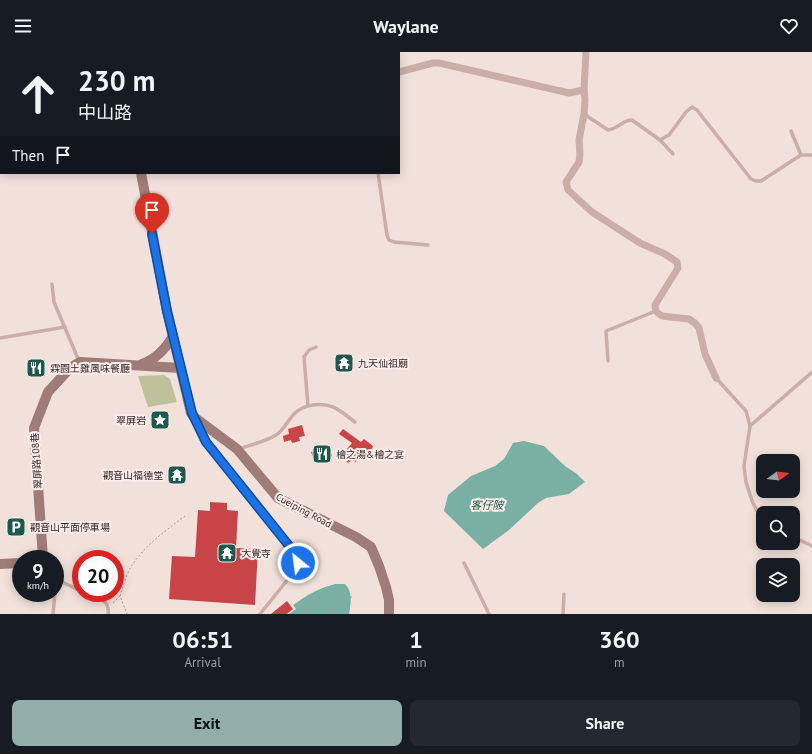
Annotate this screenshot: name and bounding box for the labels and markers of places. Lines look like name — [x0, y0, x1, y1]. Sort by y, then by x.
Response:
pin — [135, 193, 169, 234]
temple icon: 九天仙祖廟 — [333, 352, 355, 374]
restaurant icon: 霖園土雞風味餐廳 — [25, 357, 47, 379]
place label: 九天仙祖廟 — [358, 357, 408, 370]
place label: 霖園土雞風味餐廳 — [50, 362, 130, 375]
place icon: 翠屏岩 — [149, 409, 171, 431]
place label: 翠屏岩 — [116, 414, 146, 427]
restaurant icon: 檜之湯&檜之宴 — [311, 443, 333, 465]
place label: 檜之湯&檜之宴 — [336, 448, 404, 461]
temple icon: 觀音山福德堂 — [166, 464, 188, 486]
place label: 觀音山福德堂 — [103, 469, 163, 482]
parking icon: 觀音山平面停車場 — [5, 516, 27, 538]
place label: 觀音山平面停車場 — [30, 521, 110, 534]
temple icon: 大覺寺 — [216, 542, 238, 564]
place label: 大覺寺 — [241, 547, 271, 560]

